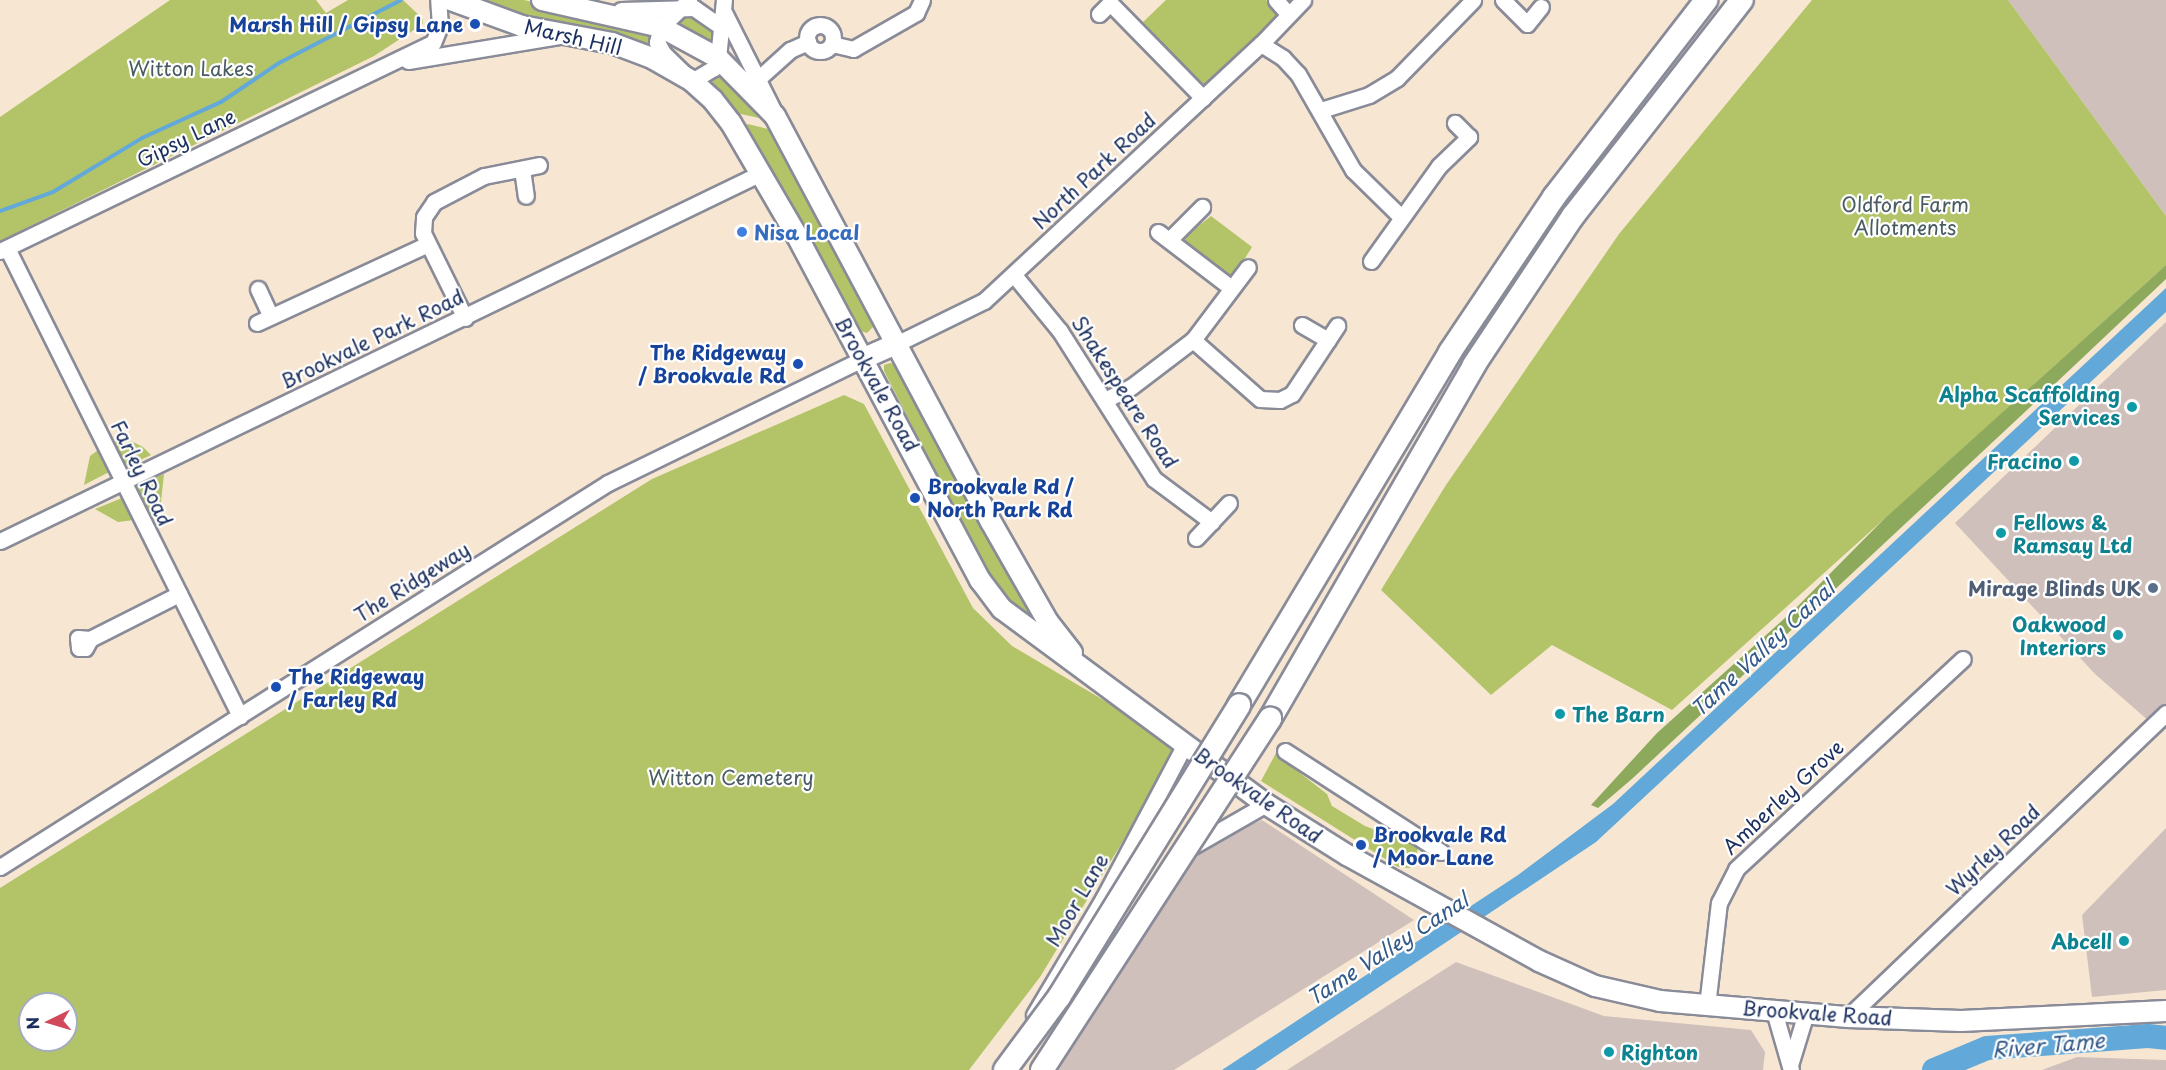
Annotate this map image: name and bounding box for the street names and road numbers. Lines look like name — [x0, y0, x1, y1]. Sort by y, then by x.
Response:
street label: Marsh Hill — [522, 14, 624, 60]
street label: Gipsy Lane — [133, 104, 239, 172]
street label: North Park Road — [1027, 107, 1161, 235]
street label: Brookvale Park Road — [276, 284, 468, 394]
street label: Shakespeare Road — [1067, 311, 1183, 473]
street label: Brookvale Road — [830, 312, 924, 456]
street label: Farley Road — [106, 416, 178, 530]
street label: The Ridgeway — [349, 536, 475, 628]
street label: Amberley Grove — [1717, 734, 1849, 860]
street label: Brookvale Road — [1189, 742, 1327, 848]
street label: Wyrley Road — [1940, 799, 2046, 901]
street label: Moor Lane — [1041, 849, 1113, 951]
street label: Brookvale Road — [1741, 996, 1893, 1030]

